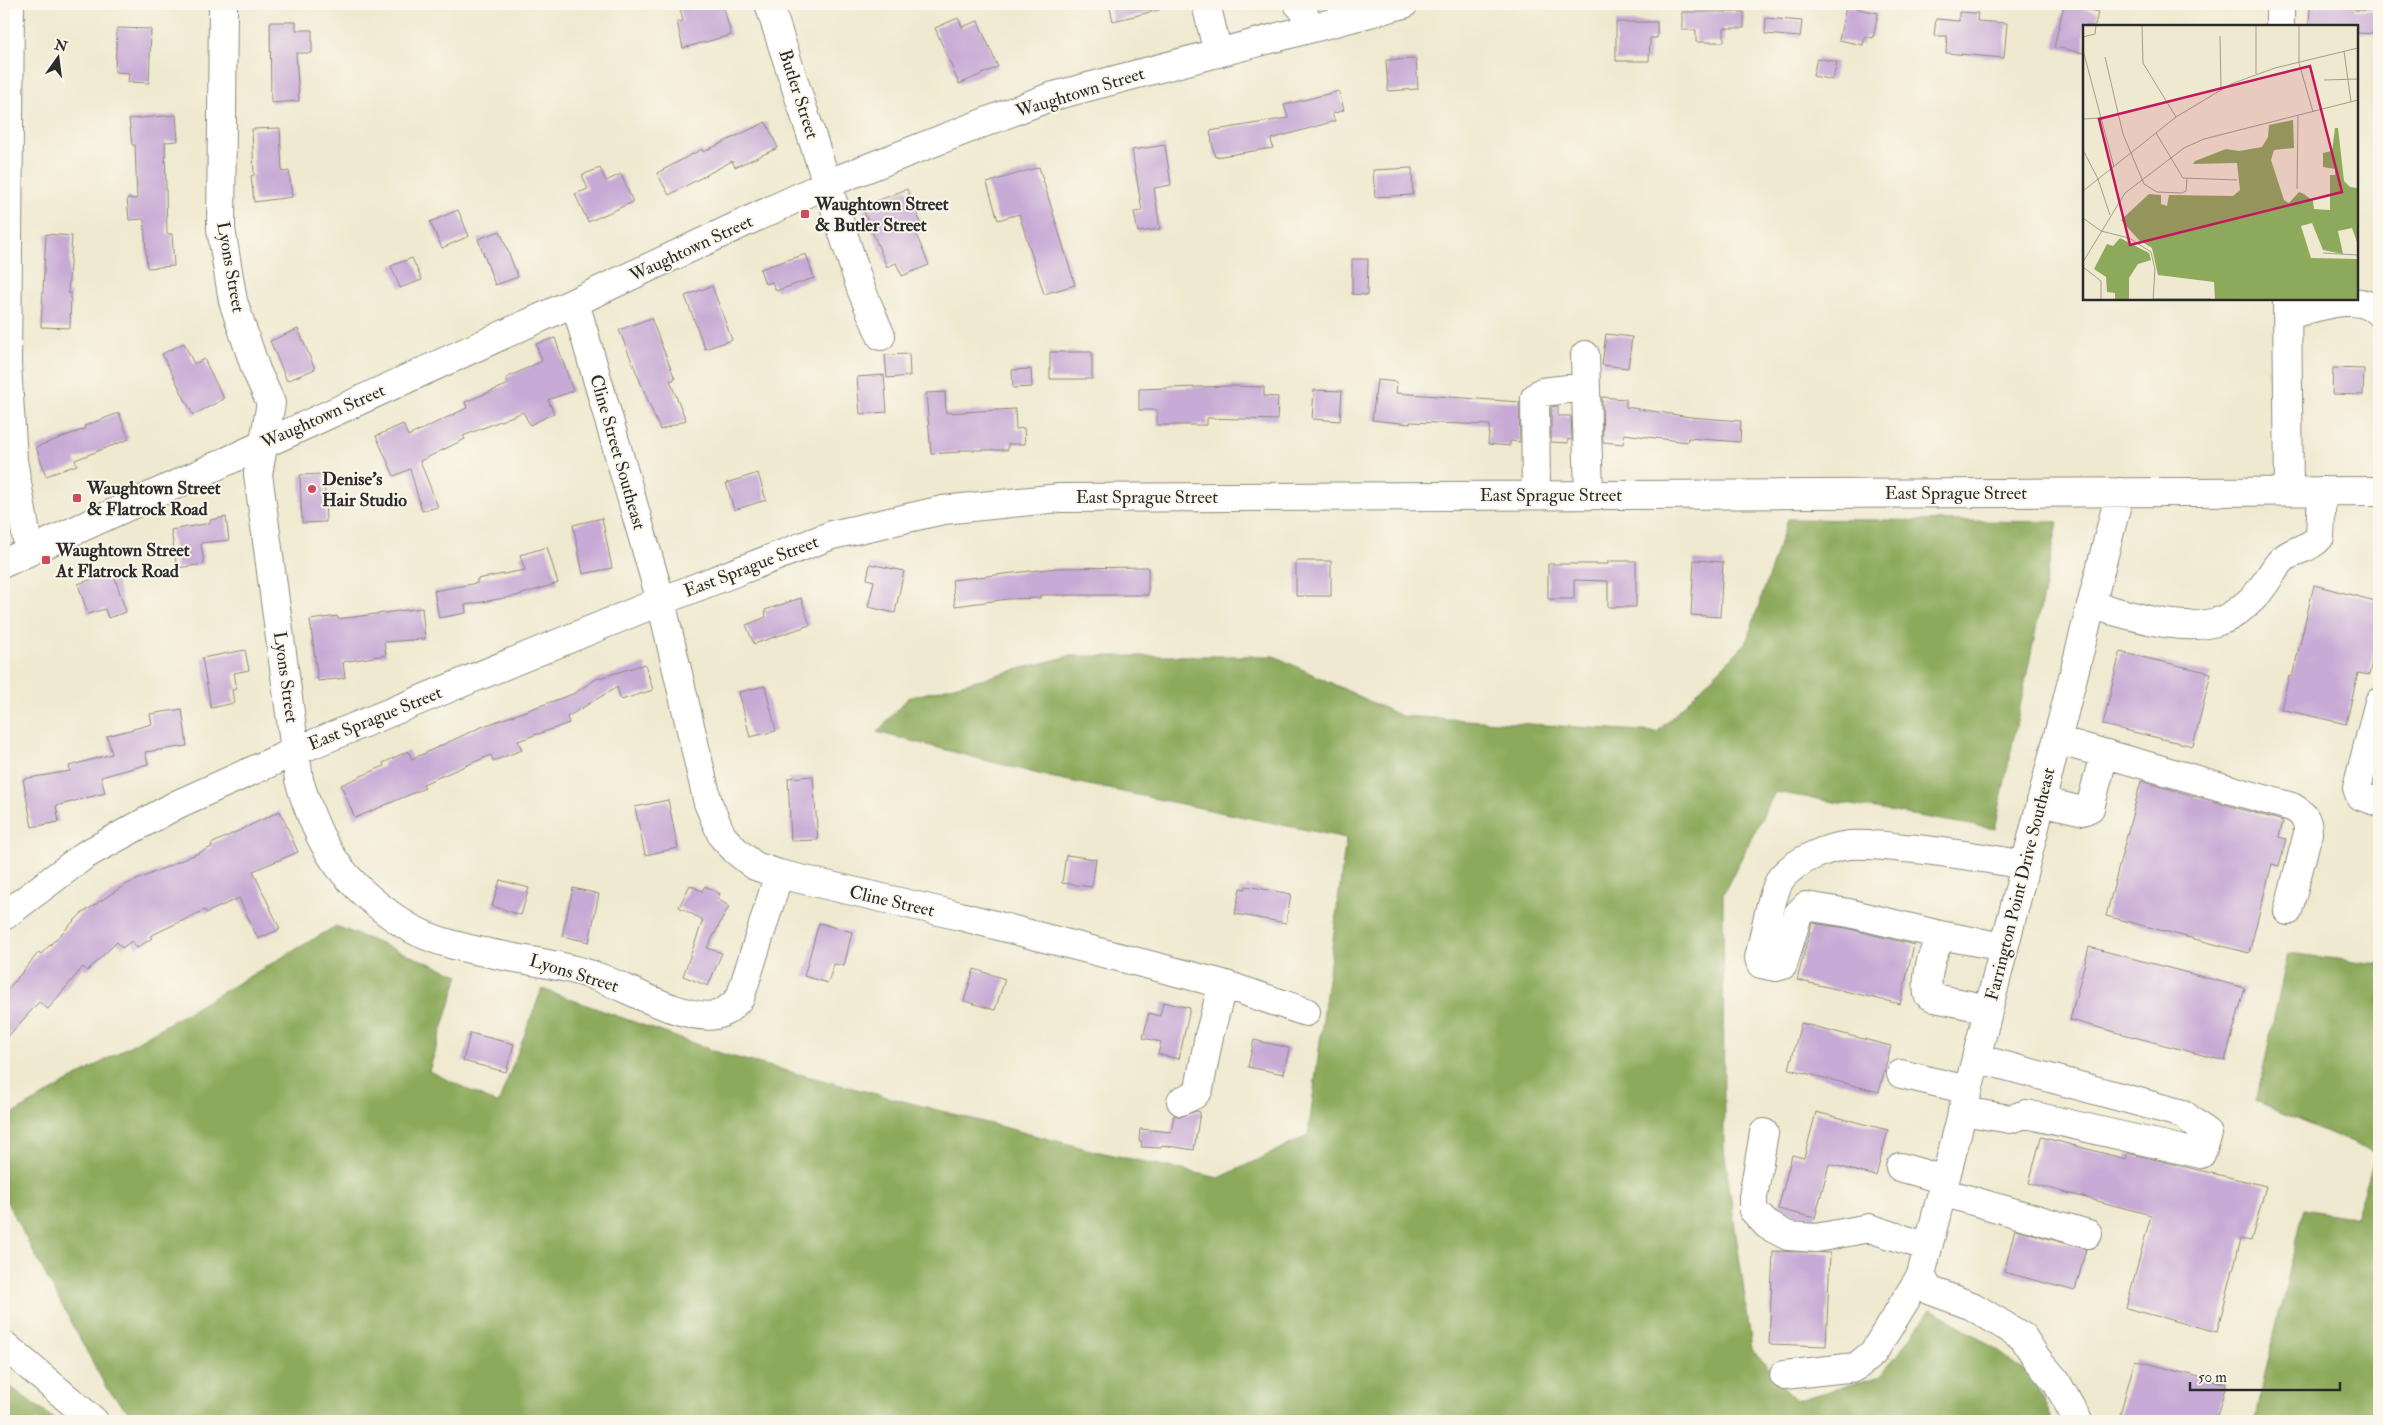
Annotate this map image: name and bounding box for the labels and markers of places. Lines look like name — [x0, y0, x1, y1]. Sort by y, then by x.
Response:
place label: Waughtown Street & Butler Street — [814, 193, 949, 237]
marker: Waughtown Street & Butler Street — [799, 208, 811, 220]
place label: Denise's Hair Studio — [322, 468, 407, 512]
place label: Waughtown Street & Flatrock Road — [86, 477, 221, 521]
marker: Denise's Hair Studio — [306, 483, 318, 495]
marker: Waughtown Street & Flatrock Road — [71, 492, 83, 504]
place label: Waughtown Street At Flatrock Road — [55, 539, 190, 583]
marker: Waughtown Street At Flatrock Road — [40, 554, 52, 566]

